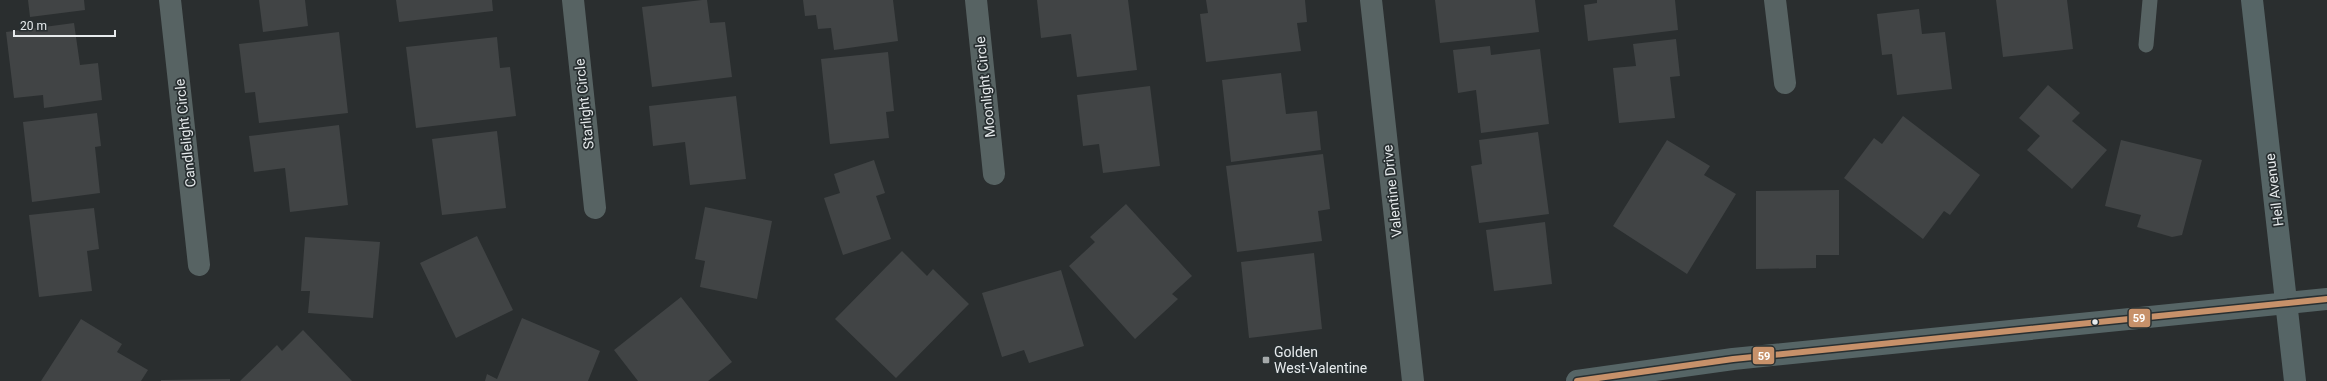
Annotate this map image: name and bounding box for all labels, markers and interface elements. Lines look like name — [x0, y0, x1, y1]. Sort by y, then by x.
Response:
scale bar — [14, 12, 115, 38]
text: 20 m — [20, 19, 47, 33]
street label: Moonlight Circle — [972, 36, 998, 138]
street label: Starlight Circle — [571, 58, 597, 150]
street label: Candlelight Circle — [171, 78, 199, 188]
street label: Valentine Drive — [1379, 144, 1405, 238]
street label: Heil Avenue — [2262, 153, 2286, 227]
line badge: 59 — [2128, 308, 2151, 328]
text: 59 — [2133, 312, 2145, 325]
unlabelled marker — [2090, 317, 2100, 327]
place label: Golden West-Valentine — [1274, 344, 1367, 376]
line badge: 59 — [1752, 346, 1775, 365]
text: 59 — [1758, 350, 1770, 363]
marker: Golden West-Valentine — [1261, 355, 1271, 365]

